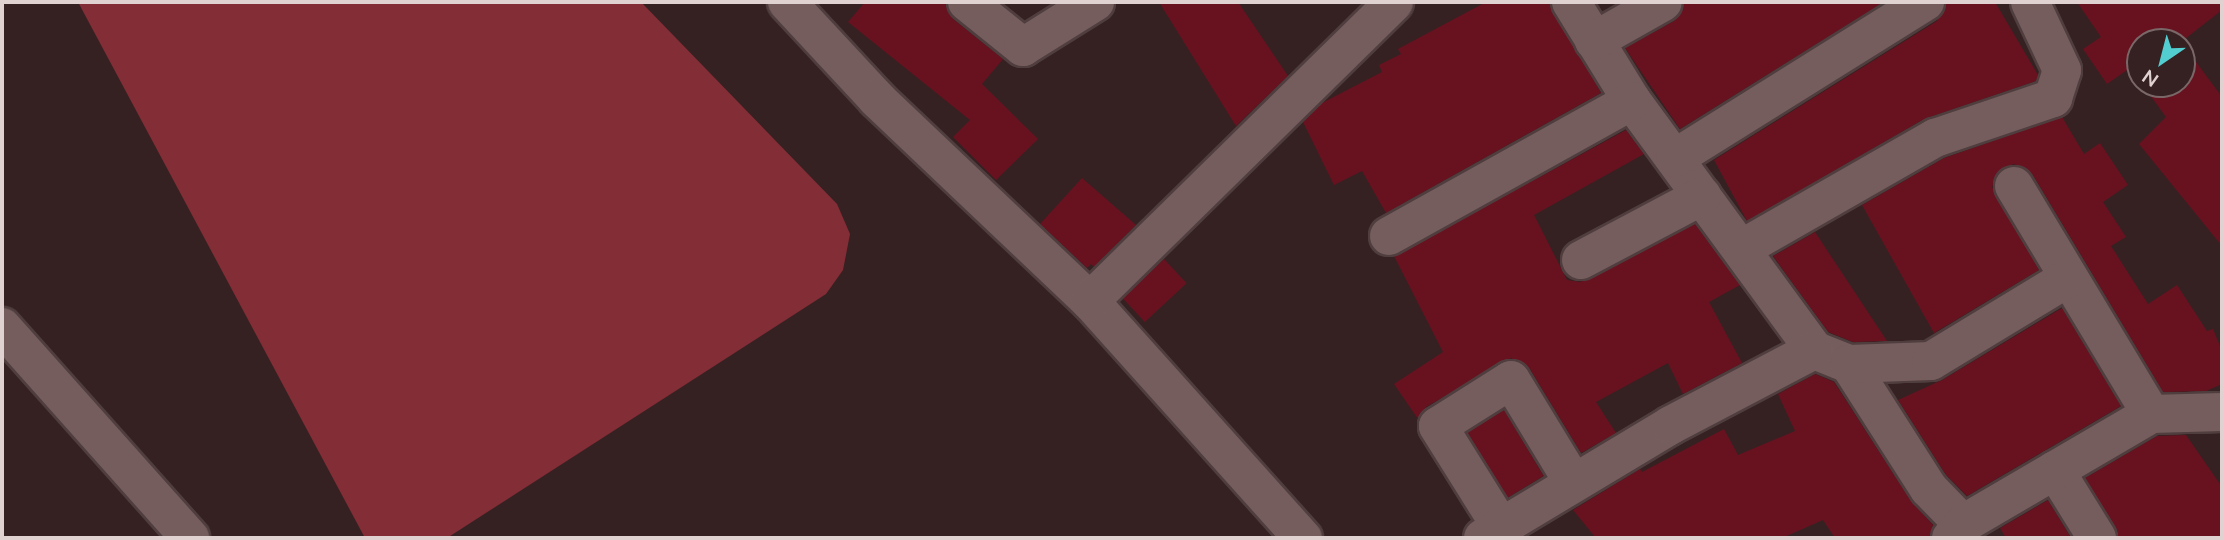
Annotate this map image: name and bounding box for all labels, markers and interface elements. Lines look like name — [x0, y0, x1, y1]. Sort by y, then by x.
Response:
north arrow — [2126, 28, 2196, 98]
text: N — [2137, 65, 2163, 93]

